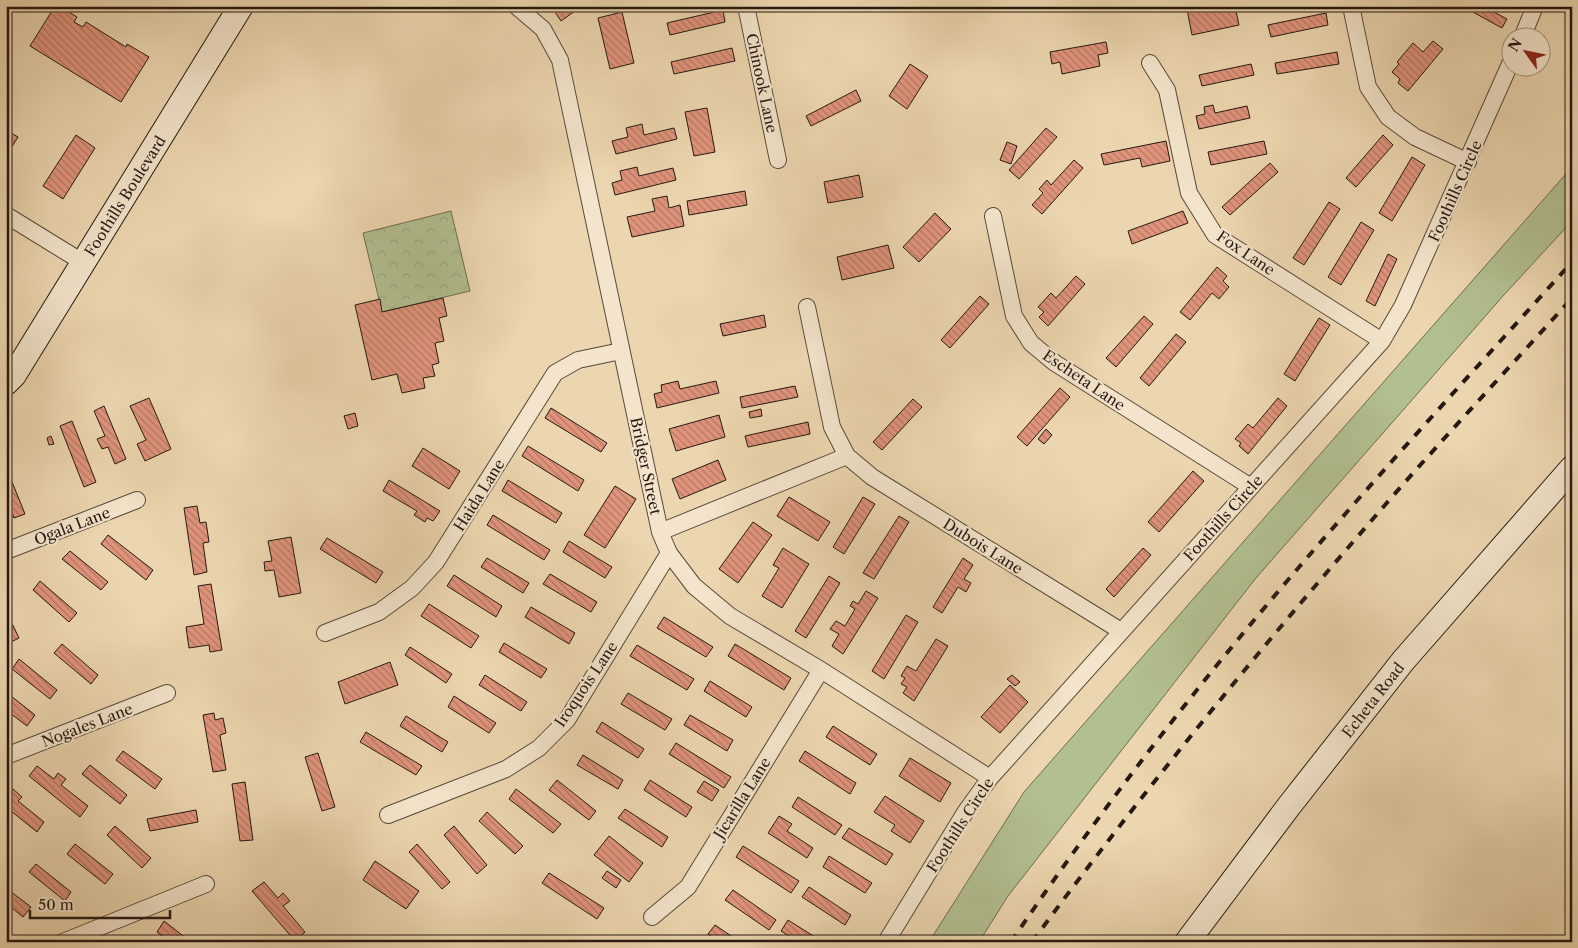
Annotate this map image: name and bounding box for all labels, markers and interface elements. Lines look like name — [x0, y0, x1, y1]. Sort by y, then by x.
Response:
north arrow — [1500, 28, 1550, 78]
street label: Chinook Lane — [742, 32, 782, 134]
text: N — [1504, 35, 1526, 55]
street label: Foothills Boulevard — [80, 132, 170, 260]
street label: Foothills Circle — [1424, 137, 1486, 245]
street label: Fox Lane — [1213, 227, 1279, 279]
street label: Escheta Lane — [1039, 346, 1129, 414]
street label: Bridger Street — [626, 415, 666, 517]
street label: Haida Lane — [449, 455, 509, 535]
street label: Foothills Circle — [1179, 471, 1267, 565]
street label: Ogala Lane — [31, 503, 113, 549]
street label: Dubois Lane — [940, 514, 1026, 578]
street label: Iroquois Lane — [550, 638, 622, 730]
street label: Echeta Road — [1338, 659, 1408, 741]
street label: Nogales Lane — [39, 699, 135, 751]
street label: Jicarilla Lane — [708, 754, 775, 844]
street label: Foothills Circle — [922, 774, 998, 876]
scale bar — [30, 888, 170, 920]
text: 50 m — [38, 895, 74, 914]

